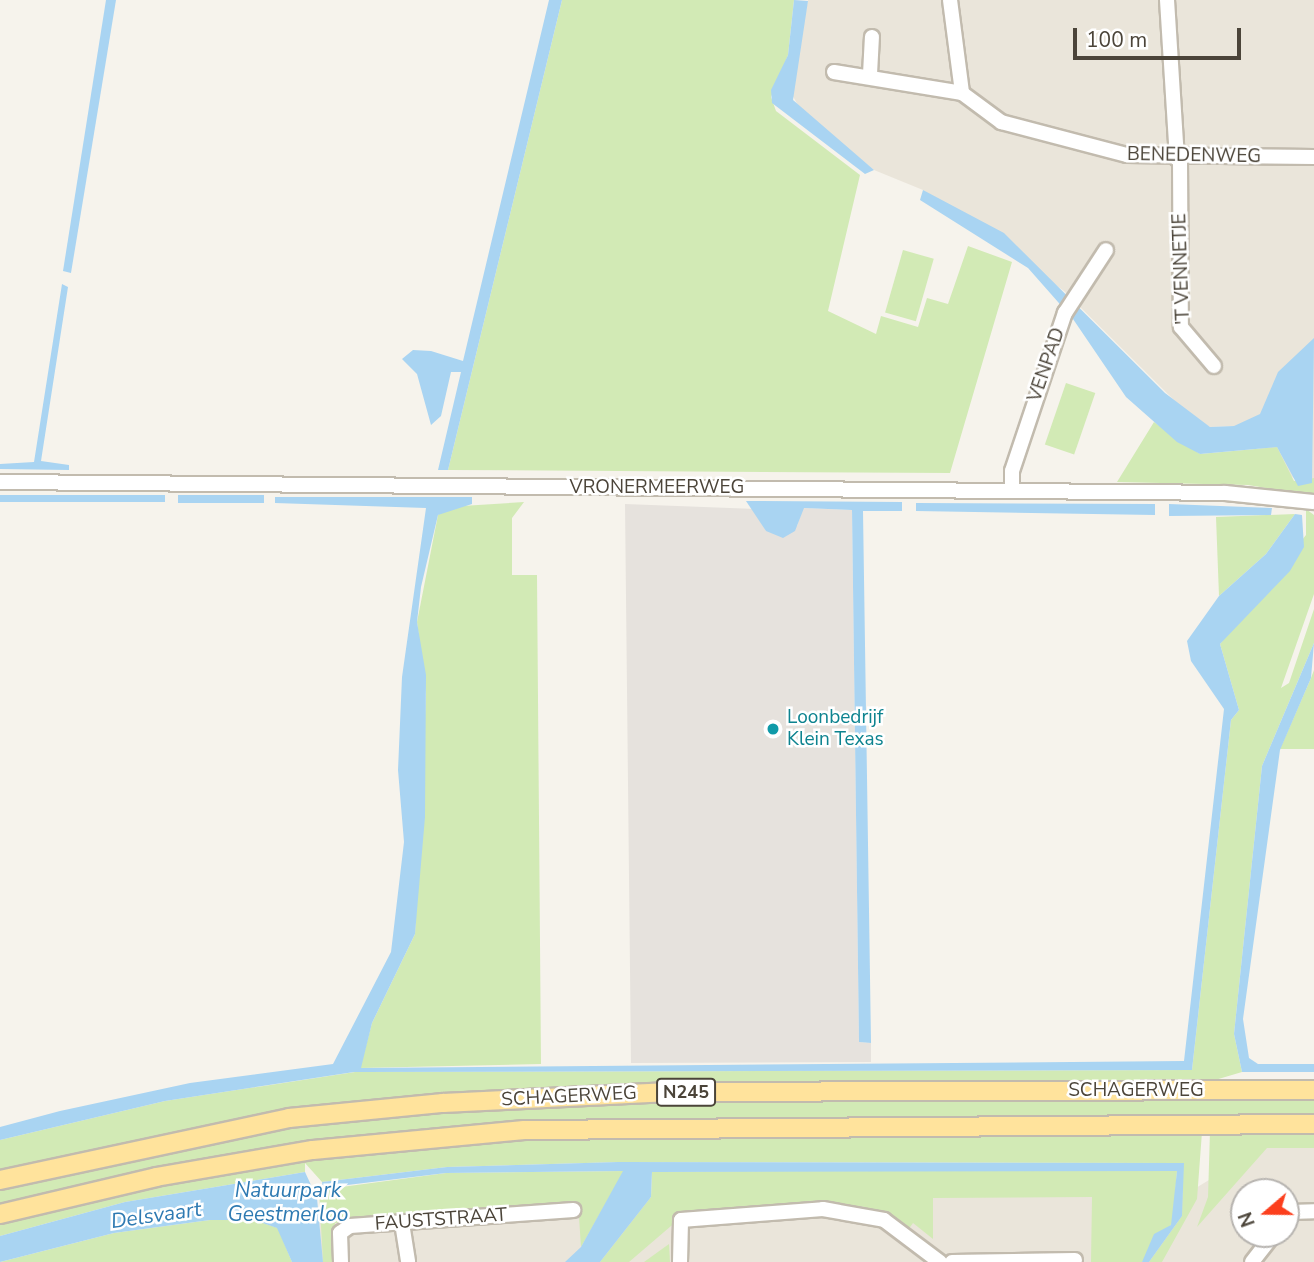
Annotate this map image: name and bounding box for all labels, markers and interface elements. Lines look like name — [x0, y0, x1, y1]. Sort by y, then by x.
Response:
scale bar — [1076, 14, 1244, 58]
text: 100 m — [1086, 26, 1147, 54]
street label: BENEDENWEG — [1127, 143, 1261, 169]
street label: 'T VENNETJE — [1169, 213, 1195, 325]
street label: VENPAD — [1024, 325, 1070, 405]
street label: VRONERMEERWEG — [570, 477, 744, 499]
place label: Loonbedrijf Klein Texas — [787, 707, 884, 751]
marker: Loonbedrijf Klein Texas — [765, 721, 781, 737]
road number: N245 — [654, 1078, 718, 1106]
street label: SCHAGERWEG — [1068, 1080, 1204, 1102]
street label: SCHAGERWEG — [501, 1082, 637, 1112]
water label: Natuurpark Geestmerloo — [227, 1177, 349, 1227]
north arrow — [1230, 1178, 1300, 1248]
water label: Delsvaart — [109, 1196, 203, 1234]
street label: FAUSTSTRAAT — [374, 1204, 508, 1236]
text: N — [1232, 1208, 1262, 1231]

